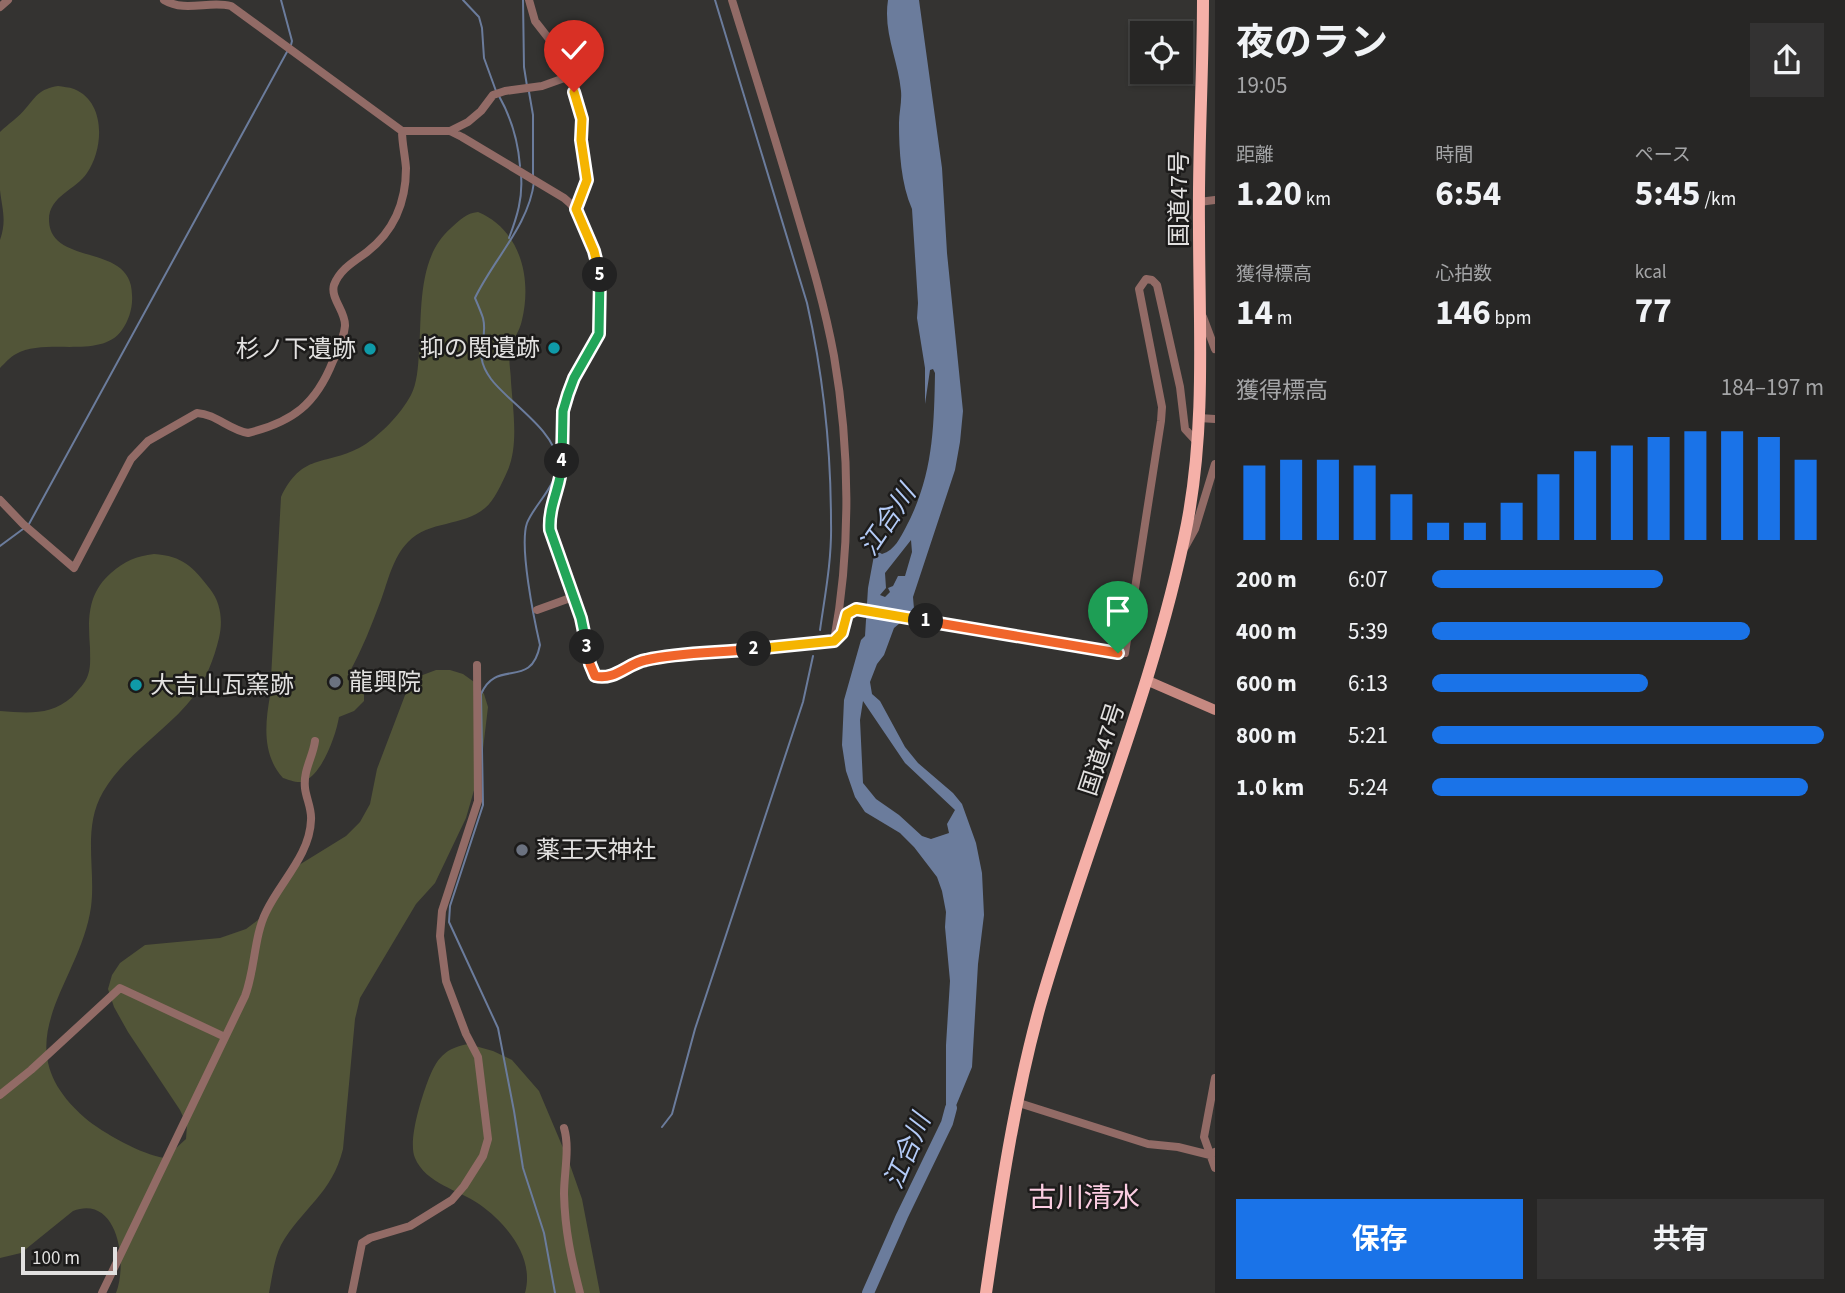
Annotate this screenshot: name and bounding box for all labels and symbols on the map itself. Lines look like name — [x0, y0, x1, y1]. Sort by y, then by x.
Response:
pin — [544, 20, 604, 92]
street label: 国道47号 — [1162, 151, 1197, 247]
pin: 5 — [582, 258, 618, 292]
place label: 抑の関遺跡 — [420, 331, 540, 366]
place label: 杉ノ下遺跡 — [236, 332, 356, 367]
marker: 抑の関遺跡 — [546, 340, 562, 356]
marker: 杉ノ下遺跡 — [362, 341, 378, 357]
pin: 4 — [544, 444, 580, 478]
water label: 江合川 — [850, 475, 926, 563]
pin — [1088, 581, 1148, 653]
pin: 1 — [908, 604, 944, 638]
pin: 3 — [570, 630, 604, 664]
pin: 2 — [736, 632, 772, 666]
place label: 龍興院 — [349, 665, 421, 700]
place label: 大吉山瓦窯跡 — [150, 668, 294, 703]
marker: 龍興院 — [327, 674, 343, 690]
marker: 大吉山瓦窯跡 — [128, 677, 144, 693]
street label: 国道47号 — [1071, 698, 1134, 800]
place label: 薬王天神社 — [536, 833, 656, 868]
marker: 薬王天神社 — [514, 842, 530, 858]
water label: 江合川 — [875, 1105, 941, 1194]
district label: 古川清水 — [1028, 1178, 1140, 1218]
scale bar — [21, 1244, 117, 1276]

